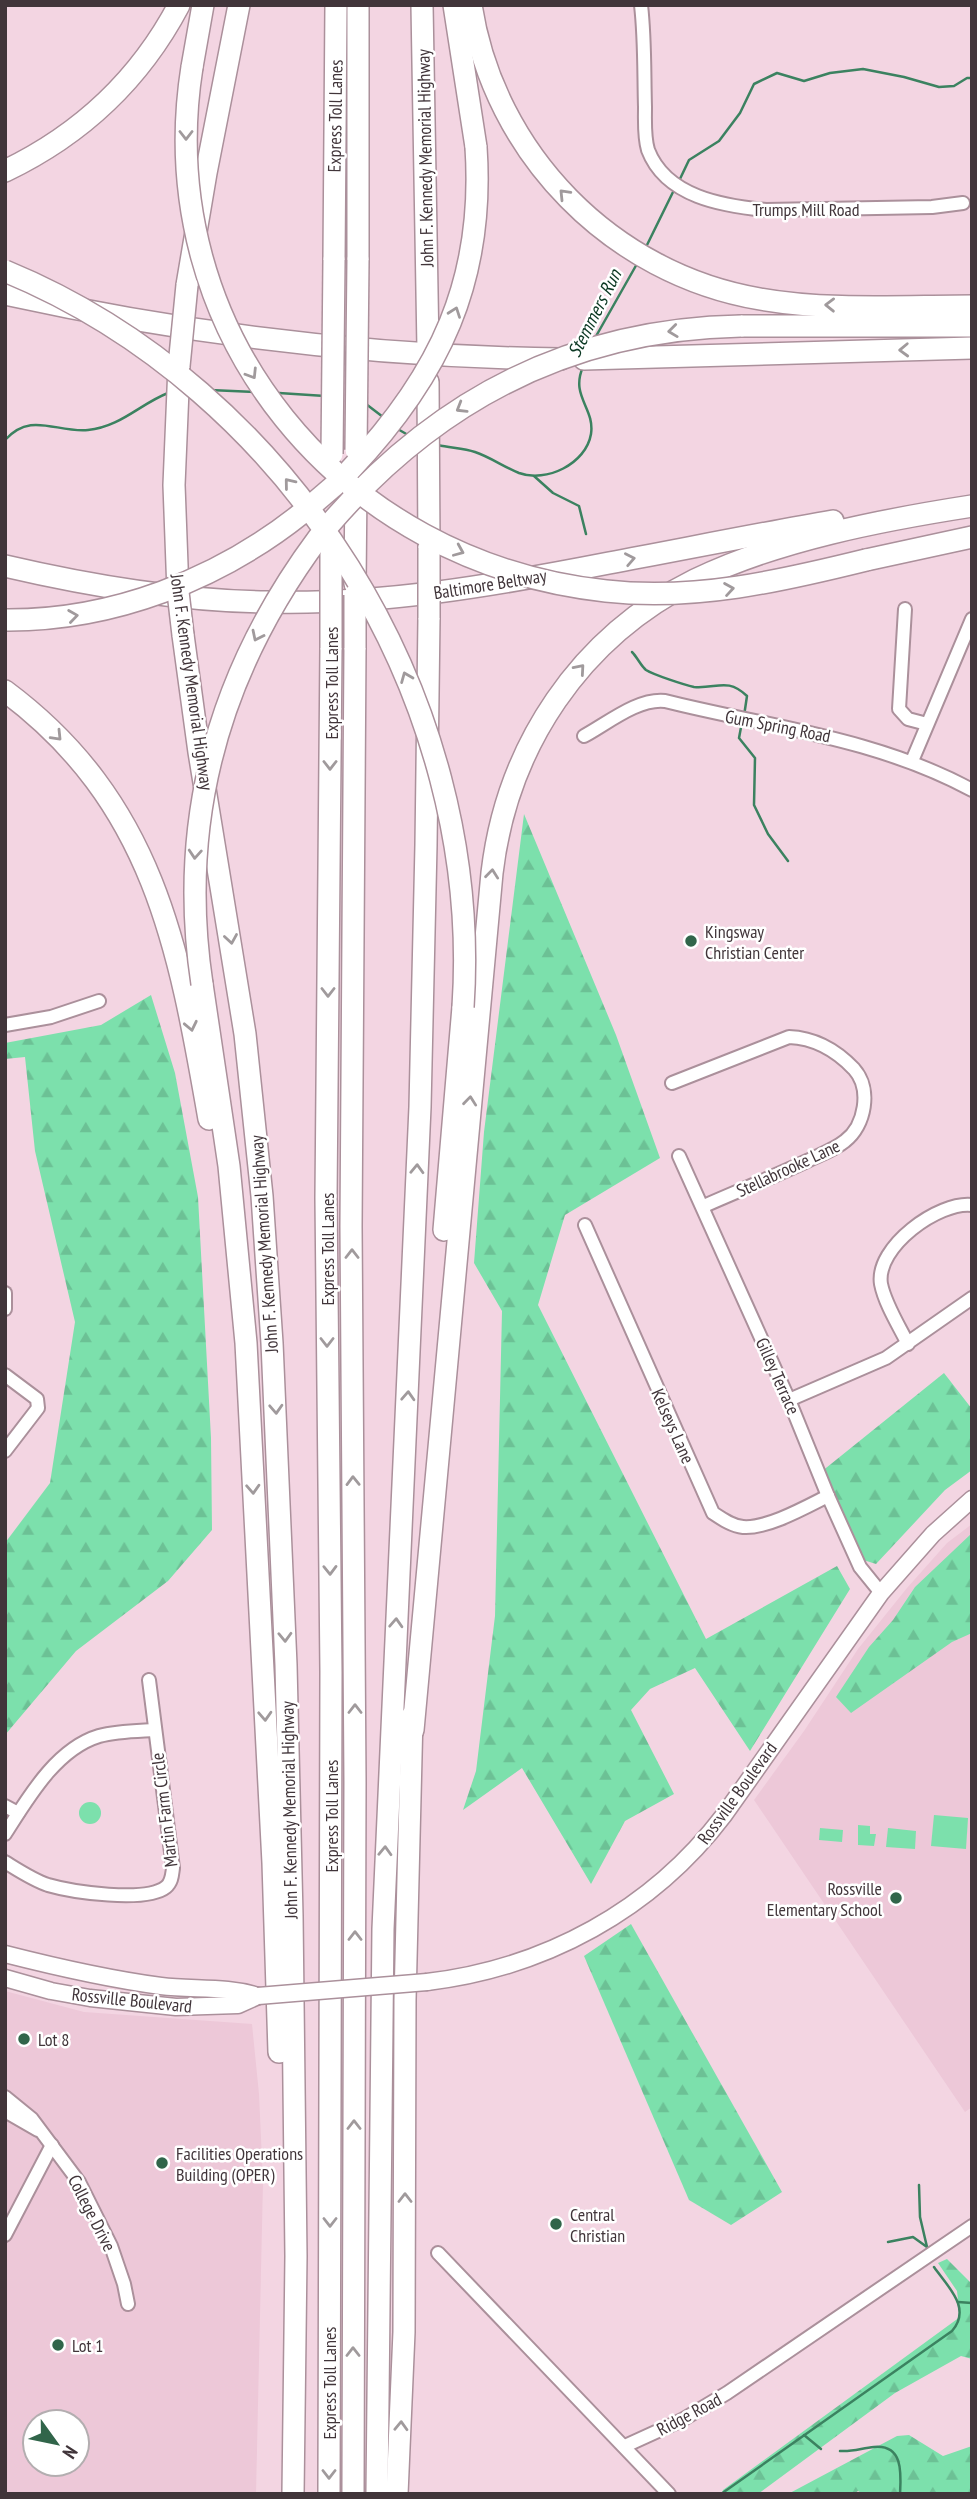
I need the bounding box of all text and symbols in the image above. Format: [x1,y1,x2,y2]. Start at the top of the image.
street label: John F. Kennedy Memorial Highway [412,49,438,268]
street label: Express Toll Lanes [323,59,347,173]
one-way arrow [178,130,194,141]
one-way arrow [559,189,572,202]
street label: Trumps Mill Road [753,198,860,221]
water label: Stemmers Run [562,264,627,361]
one-way arrow [824,297,835,313]
one-way arrow [447,307,461,319]
one-way arrow [667,323,679,338]
one-way arrow [898,343,909,358]
one-way arrow [244,367,257,380]
one-way arrow [455,400,468,413]
one-way arrow [285,478,298,490]
one-way arrow [452,543,464,557]
one-way arrow [624,552,636,567]
street label: Baltimore Beltway [432,564,548,604]
street label: John F. Kennedy Memorial Highway [165,571,219,792]
one-way arrow [723,582,735,597]
one-way arrow [67,609,79,624]
street label: Express Toll Lanes [320,627,343,739]
one-way arrow [251,629,265,641]
one-way arrow [572,664,584,677]
one-way arrow [400,672,414,685]
street label: Gum Spring Road [723,705,833,747]
one-way arrow [48,728,61,741]
one-way arrow [322,760,338,771]
one-way arrow [188,848,203,859]
one-way arrow [484,868,499,880]
place label: Kingsway Christian Center [705,920,804,964]
one-way arrow [223,933,238,945]
marker: Kingsway Christian Center [683,933,699,949]
one-way arrow [321,987,336,998]
one-way arrow [183,1020,198,1032]
one-way arrow [463,1095,478,1106]
street label: John F. Kennedy Memorial Highway [245,1134,283,1355]
street label: Stellabrooke Lane [733,1134,843,1202]
one-way arrow [410,1163,425,1174]
street label: Express Toll Lanes [316,1193,339,1305]
one-way arrow [344,1248,360,1259]
street label: Gilley Terrace [751,1334,805,1418]
one-way arrow [319,1338,335,1348]
street label: Kelseys Lane [646,1385,700,1467]
one-way arrow [400,1390,415,1401]
one-way arrow [268,1404,283,1415]
one-way arrow [346,1476,361,1487]
one-way arrow [245,1483,260,1494]
one-way arrow [322,1565,338,1576]
one-way arrow [388,1618,403,1629]
one-way arrow [277,1631,292,1642]
street label: John F. Kennedy Memorial Highway [276,1701,302,1920]
one-way arrow [347,1703,363,1714]
one-way arrow [257,1711,272,1722]
street label: Rossville Boulevard [692,1737,782,1849]
street label: Martin Farm Circle [146,1752,182,1868]
street label: Express Toll Lanes [320,1760,343,1872]
one-way arrow [378,1845,393,1856]
place label: Rossville Elementary School [767,1877,883,1921]
marker: Rossville Elementary School [888,1890,904,1906]
one-way arrow [347,1931,363,1941]
street label: Rossville Boulevard [71,1982,193,2018]
place label: Lot 8 [38,2028,69,2051]
marker: Lot 8 [16,2031,32,2047]
one-way arrow [346,2119,362,2129]
place label: Facilities Operations Building (OPER) [176,2142,303,2186]
marker: Facilities Operations Building (OPER) [154,2155,170,2171]
street label: College Drive [63,2171,121,2255]
one-way arrow [397,2192,413,2203]
place label: Central Christian [570,2203,625,2247]
marker: Central Christian [548,2216,564,2232]
one-way arrow [322,2218,338,2228]
street label: Express Toll Lanes [318,2327,341,2439]
place label: Lot 1 [72,2334,103,2357]
marker: Lot 1 [50,2337,66,2353]
one-way arrow [345,2346,361,2357]
street label: Ridge Road [653,2387,725,2441]
north arrow [21,2408,91,2478]
one-way arrow [393,2420,408,2431]
text: N [57,2441,83,2463]
one-way arrow [321,2470,337,2480]

